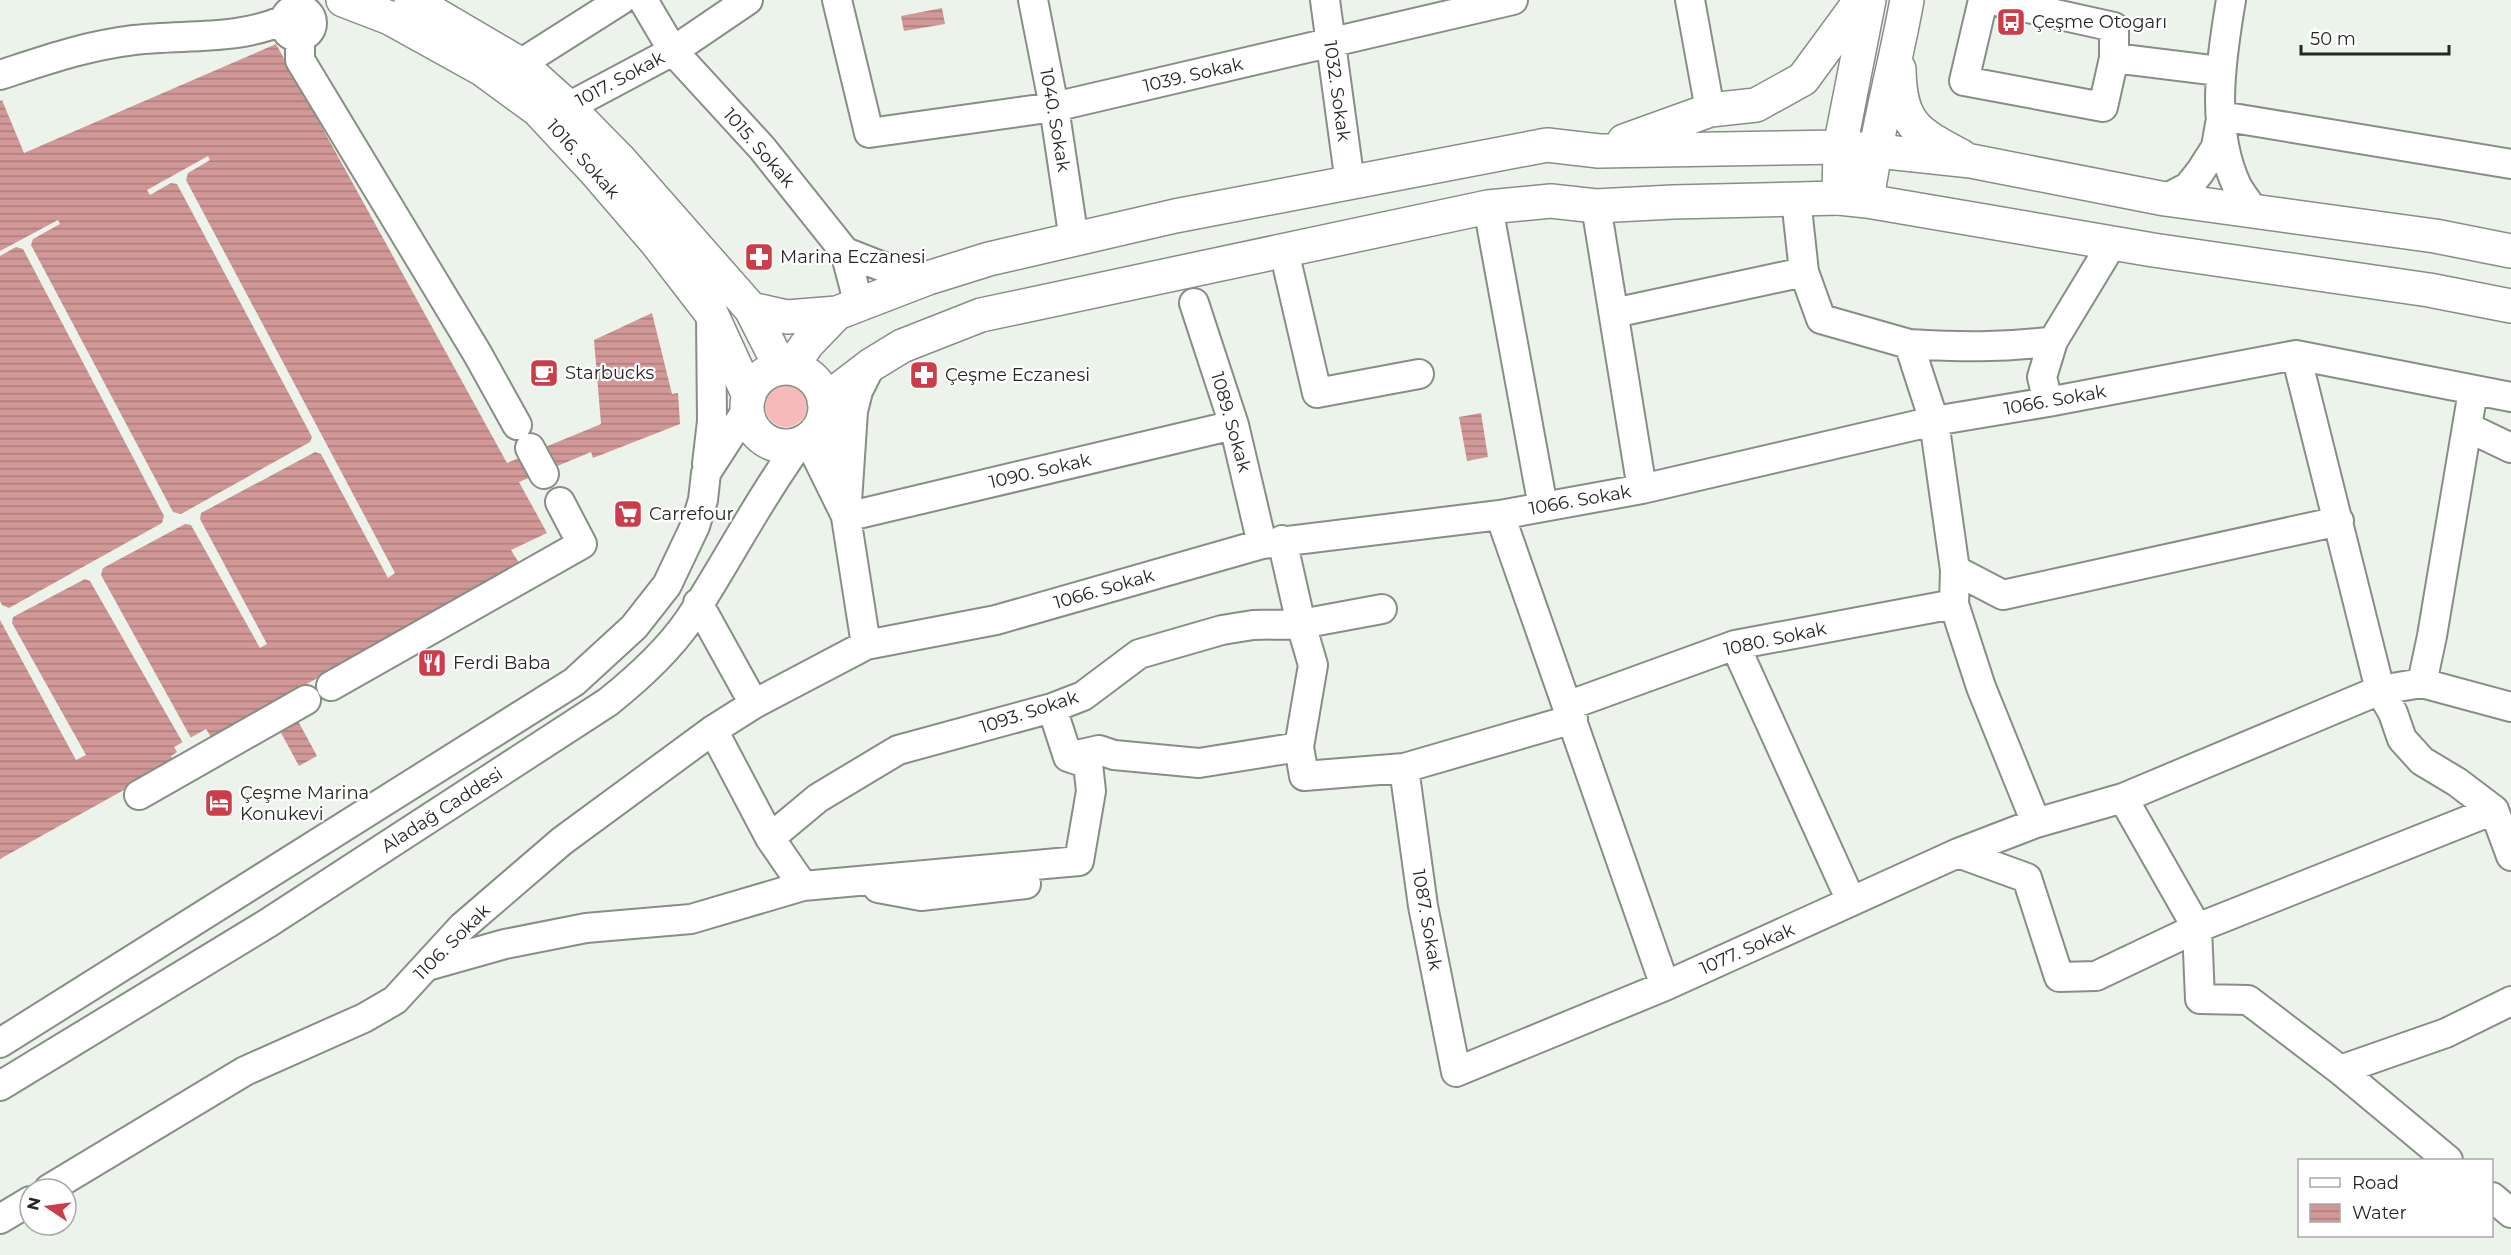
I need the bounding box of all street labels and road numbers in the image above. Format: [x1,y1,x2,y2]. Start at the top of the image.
street label: 1032. Sokak [1319,39,1355,143]
street label: 1017. Sokak [572,46,668,112]
street label: 1039. Sokak [1141,53,1245,97]
street label: 1040. Sokak [1035,66,1075,174]
street label: 1015. Sokak [719,104,800,192]
street label: 1016. Sokak [542,115,624,203]
street label: 1089. Sokak [1206,369,1256,475]
street label: 1066. Sokak [2002,380,2108,420]
street label: 1090. Sokak [987,449,1093,493]
street label: 1066. Sokak [1527,480,1633,520]
street label: 1066. Sokak [1051,564,1157,614]
street label: 1080. Sokak [1722,617,1829,661]
street label: 1093. Sokak [977,686,1081,738]
street label: Aladağ Caddesi [377,763,507,857]
street label: 1087. Sokak [1407,868,1447,973]
street label: 1106. Sokak [409,899,495,985]
street label: 1077. Sokak [1696,918,1798,980]

